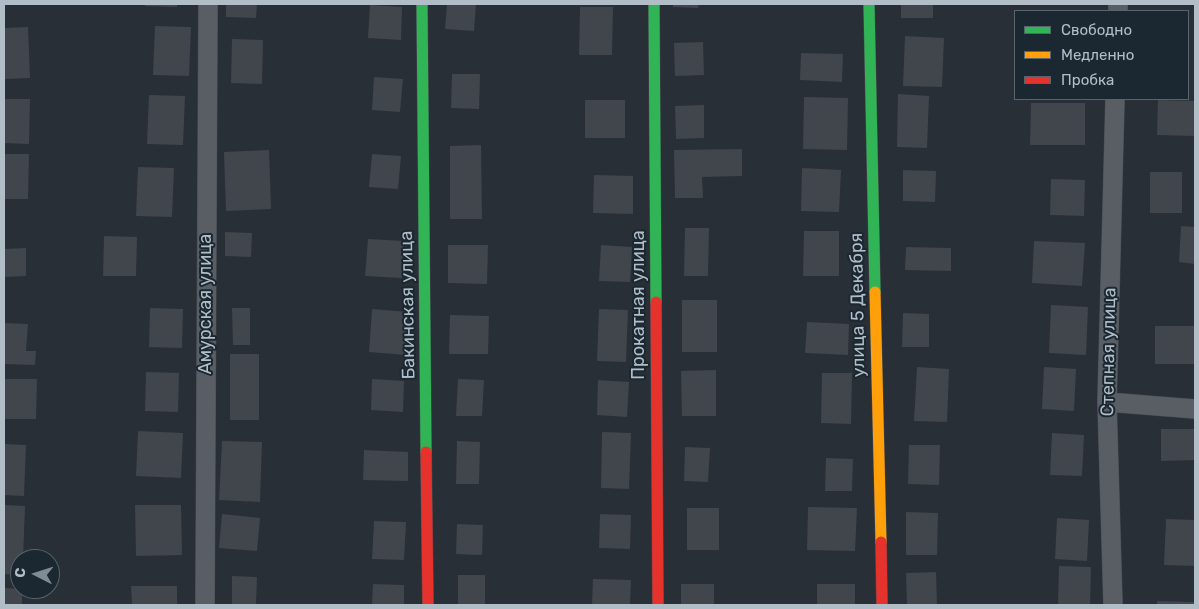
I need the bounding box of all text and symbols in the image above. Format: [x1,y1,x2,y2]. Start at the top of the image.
legend [1014,10,1189,100]
text: Свободно [1061,21,1132,39]
text: Медленно [1061,46,1134,64]
text: Пробка [1061,71,1114,89]
street label: Прокатная улица [628,230,650,380]
street label: Бакинская улица [396,231,420,379]
street label: улица 5 Декабря [846,232,870,378]
street label: Амурская улица [195,234,217,374]
street label: Степная улица [1097,287,1121,417]
north arrow [10,549,60,599]
text: С [12,567,29,578]

